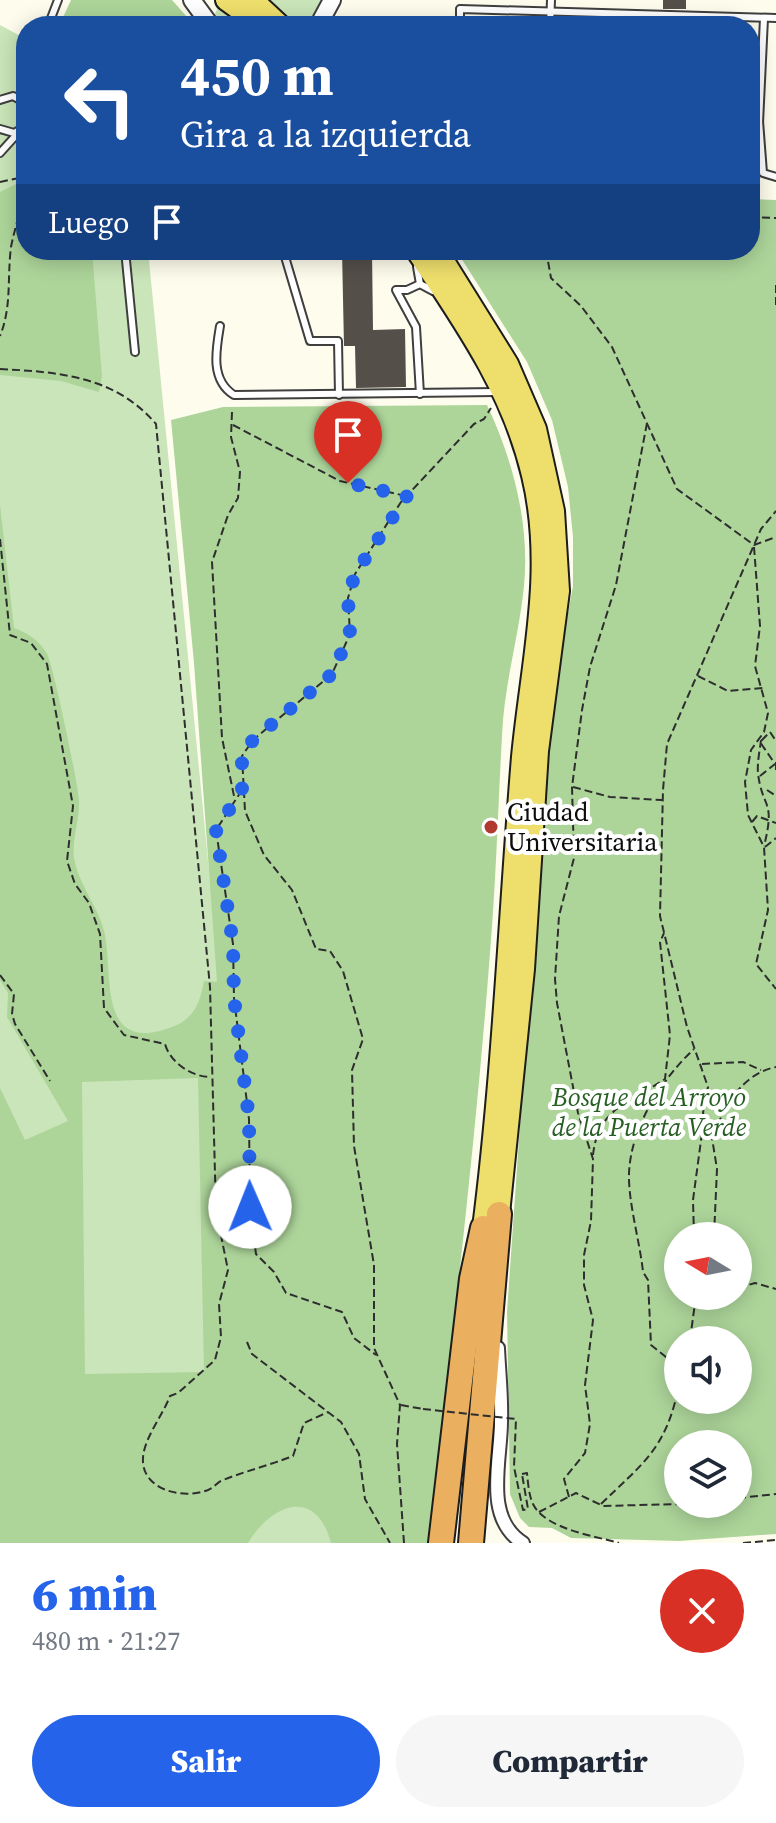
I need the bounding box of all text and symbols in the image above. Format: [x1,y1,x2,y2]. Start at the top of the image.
text: 450 m [180,37,334,114]
icon: left [48,48,152,152]
text: Gira a la izquierda [180,110,471,159]
icon: arrive [145,200,189,244]
text: Luego [48,202,129,243]
pin [314,401,382,483]
icon: arrive [326,413,370,457]
place label: Ciudad Universitaria [507,794,658,860]
marker: Ciudad Universitaria [482,818,500,836]
park label: Bosque del Arroyo de la Puerta Verde [551,1079,747,1145]
position arrow [208,1165,292,1249]
north arrow [664,1222,752,1310]
map controls [664,1222,752,1518]
button: sound [664,1326,752,1414]
button: layers [664,1430,752,1518]
text: 6 min [32,1560,157,1626]
button: close [660,1569,744,1653]
text: 480 m · 21:27 [32,1623,180,1659]
button: Salir [32,1715,380,1807]
button: Compartir [396,1715,744,1807]

